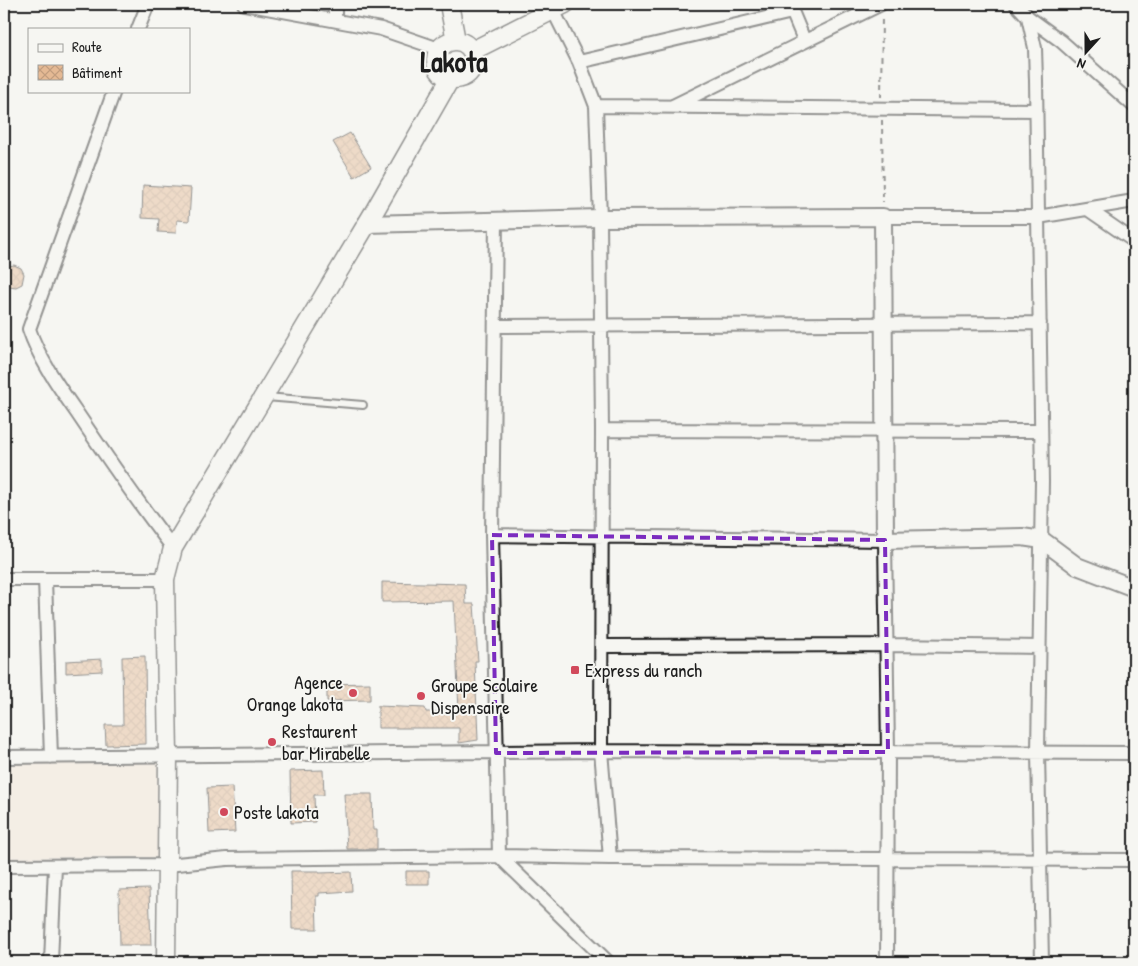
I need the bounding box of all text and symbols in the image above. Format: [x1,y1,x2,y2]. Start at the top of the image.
legend [28,28,190,92]
north arrow [1060,28,1110,78]
text: Route [72,36,102,57]
district label: Lakota [420,42,488,81]
text: N [1074,54,1088,75]
text: Bâtiment [72,62,123,83]
place label: Express du ranch [585,657,702,683]
marker: Express du ranch [569,664,581,676]
place label: Agence Orange lakota [247,669,344,717]
place label: Groupe Scolaire Dispensaire [431,672,539,720]
marker: Agence Orange lakota [347,687,359,699]
marker: Groupe Scolaire Dispensaire [415,690,427,702]
place label: Restaurent bar Mirabelle [282,718,371,766]
marker: Restaurent bar Mirabelle [266,736,278,748]
place label: Poste lakota [234,799,319,825]
marker: Poste lakota [218,806,230,818]

